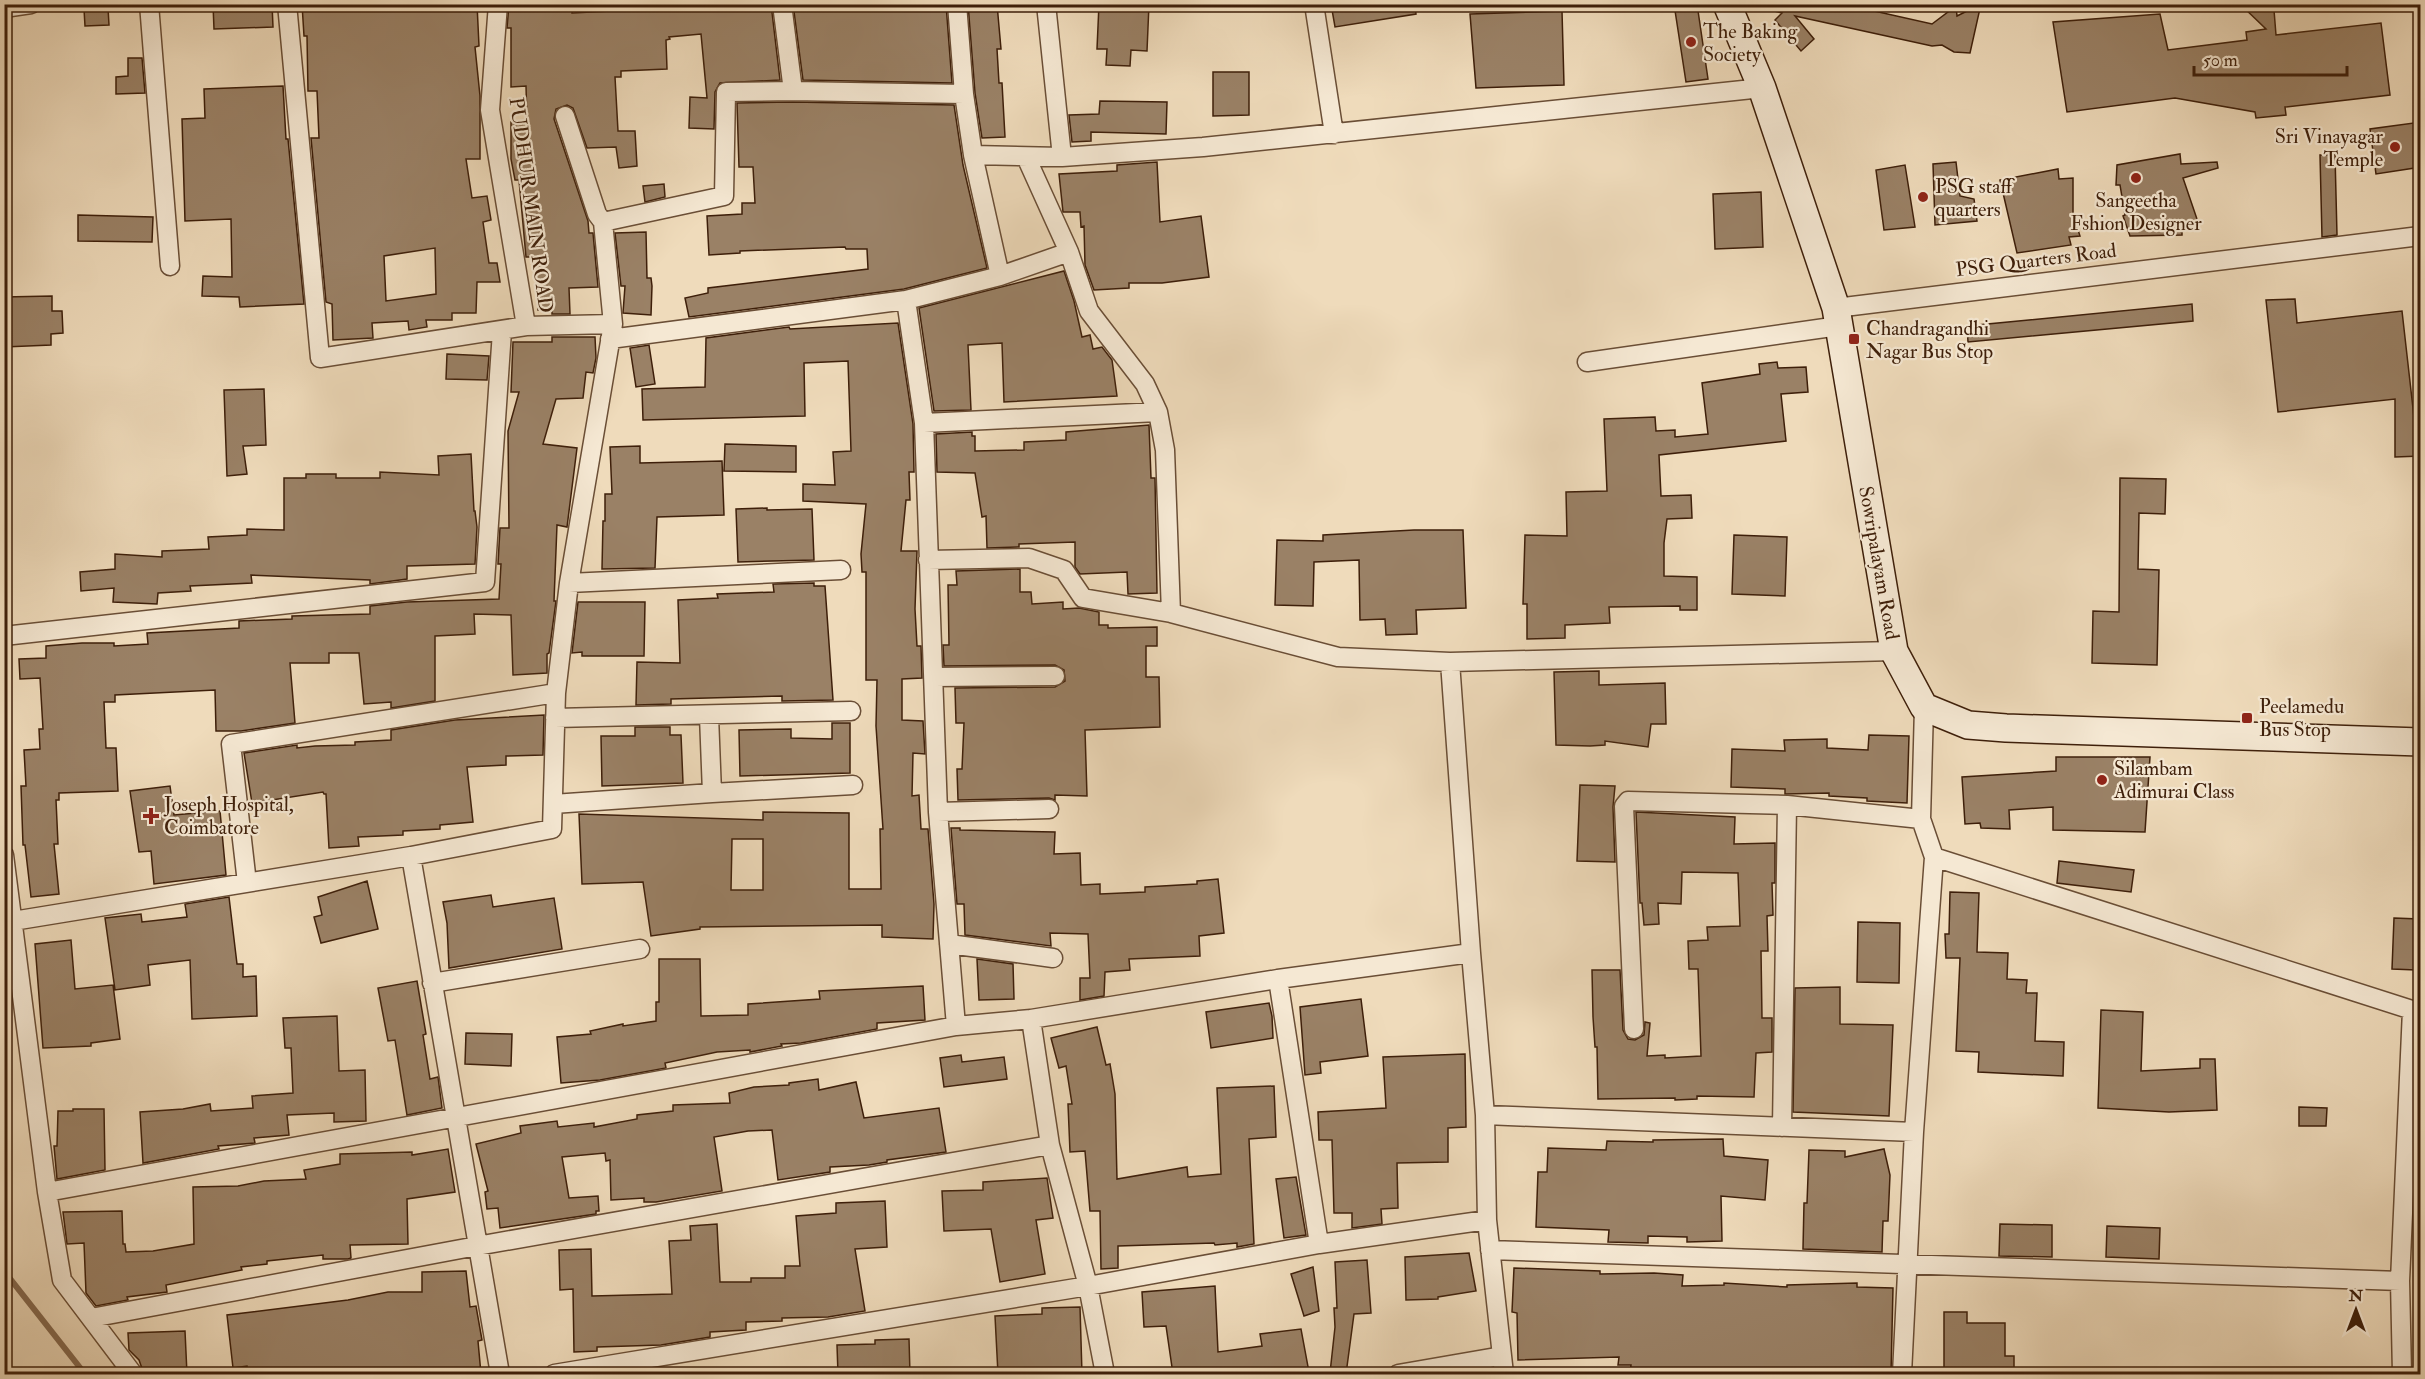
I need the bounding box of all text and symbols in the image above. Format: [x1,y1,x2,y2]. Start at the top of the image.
place label: The Baking Society [1703,19,1798,67]
marker: The Baking Society [1684,35,1698,49]
scale bar [2194,39,2347,77]
text: 50 m [2203,49,2238,72]
street label: PUDHUR MAIN ROAD [503,96,559,314]
place label: Sri Vinayagar Temple [2275,124,2384,173]
marker: Sri Vinayagar Temple [2388,140,2402,154]
marker: Sangeetha Fshion Designer [2129,171,2143,185]
place label: PSG staff quarters [1935,174,2015,222]
place label: Sangeetha Fshion Designer [2070,188,2202,236]
marker: PSG staff quarters [1916,190,1930,204]
street label: PSG Quarters Road [1954,238,2118,282]
place label: Chandragandhi Nagar Bus Stop [1866,316,1993,365]
marker: Chandragandhi Nagar Bus Stop [1847,332,1861,346]
street label: Sowripalayam Road [1852,484,1905,642]
place label: Peelamedu Bus Stop [2259,694,2344,743]
marker: Peelamedu Bus Stop [2240,711,2254,725]
place label: Silambam Adimurai Class [2113,756,2235,804]
marker: Silambam Adimurai Class [2095,773,2109,787]
place label: Joseph Hospital, Coimbatore [163,792,294,840]
marker: Joseph Hospital, Coimbatore [142,807,160,825]
north arrow [2326,1280,2386,1340]
text: N [2348,1286,2364,1306]

